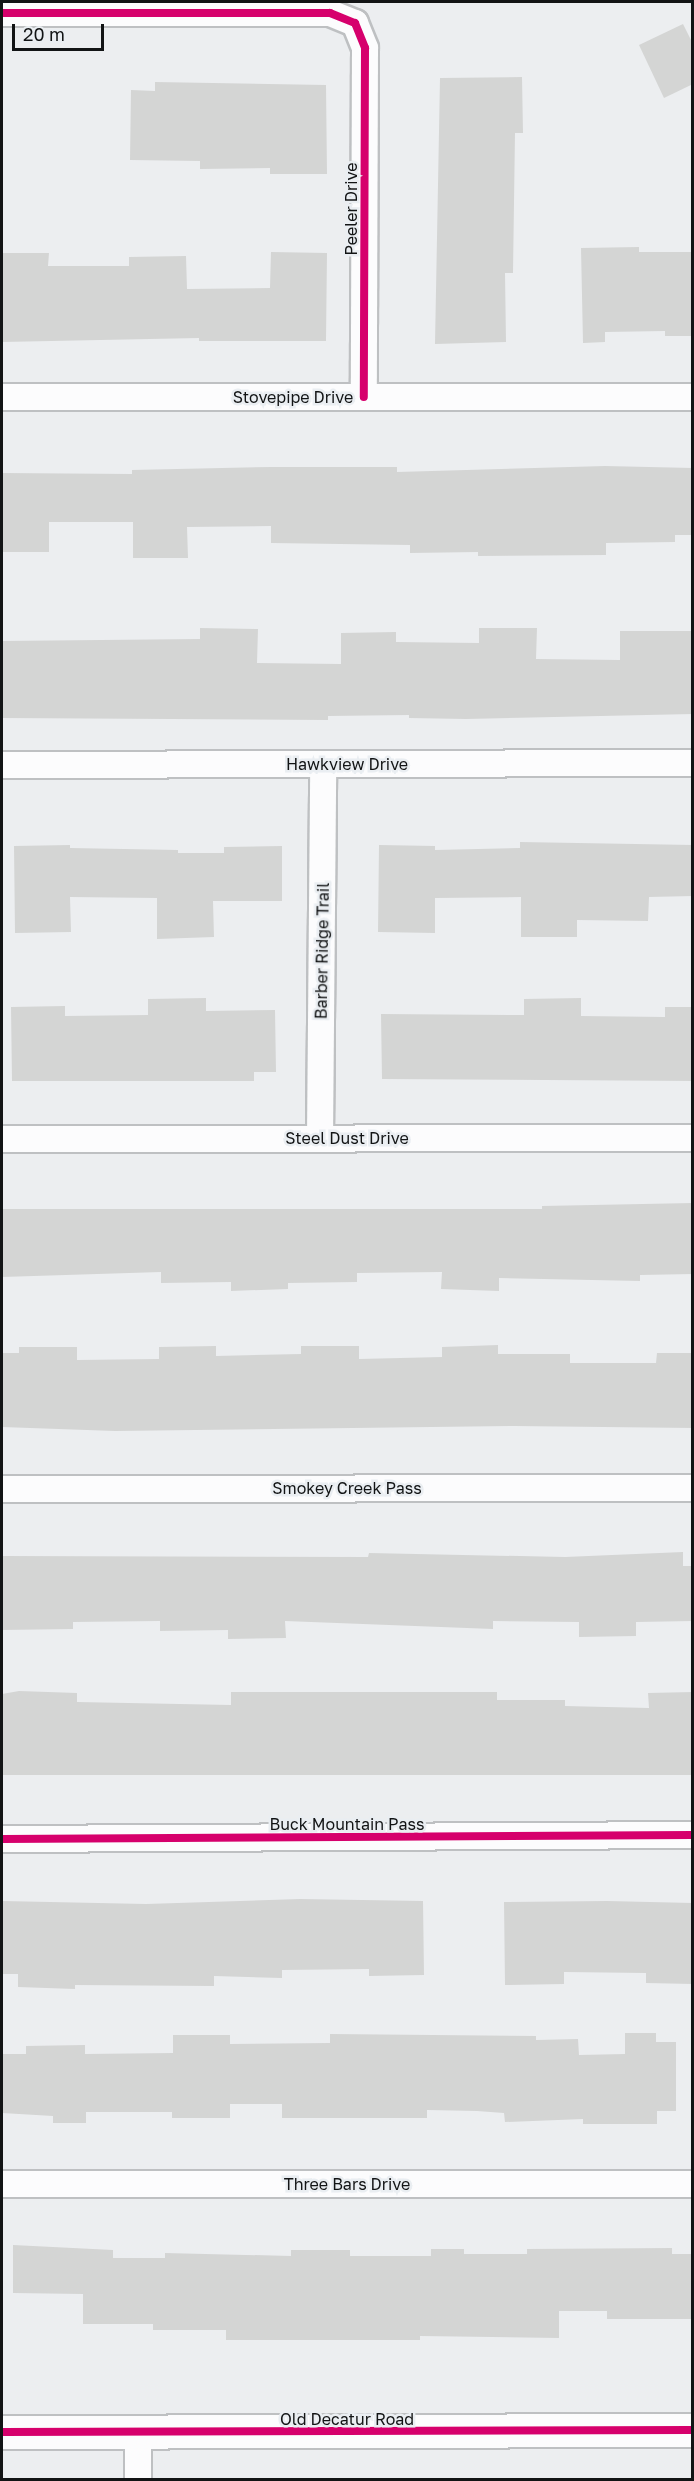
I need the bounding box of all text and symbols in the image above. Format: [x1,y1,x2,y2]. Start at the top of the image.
scale bar [15,12,106,50]
text: 20 m [23,23,65,45]
street label: Peeler Drive [341,162,361,256]
street label: Stovepipe Drive [233,387,353,407]
street label: Hawkview Drive [286,754,408,774]
street label: Barber Ridge Trail [311,883,333,1019]
street label: Steel Dust Drive [285,1128,409,1148]
street label: Smokey Creek Pass [272,1478,422,1498]
street label: Buck Mountain Pass [270,1814,424,1834]
street label: Three Bars Drive [284,2174,410,2194]
street label: Old Decatur Road [280,2409,414,2429]

